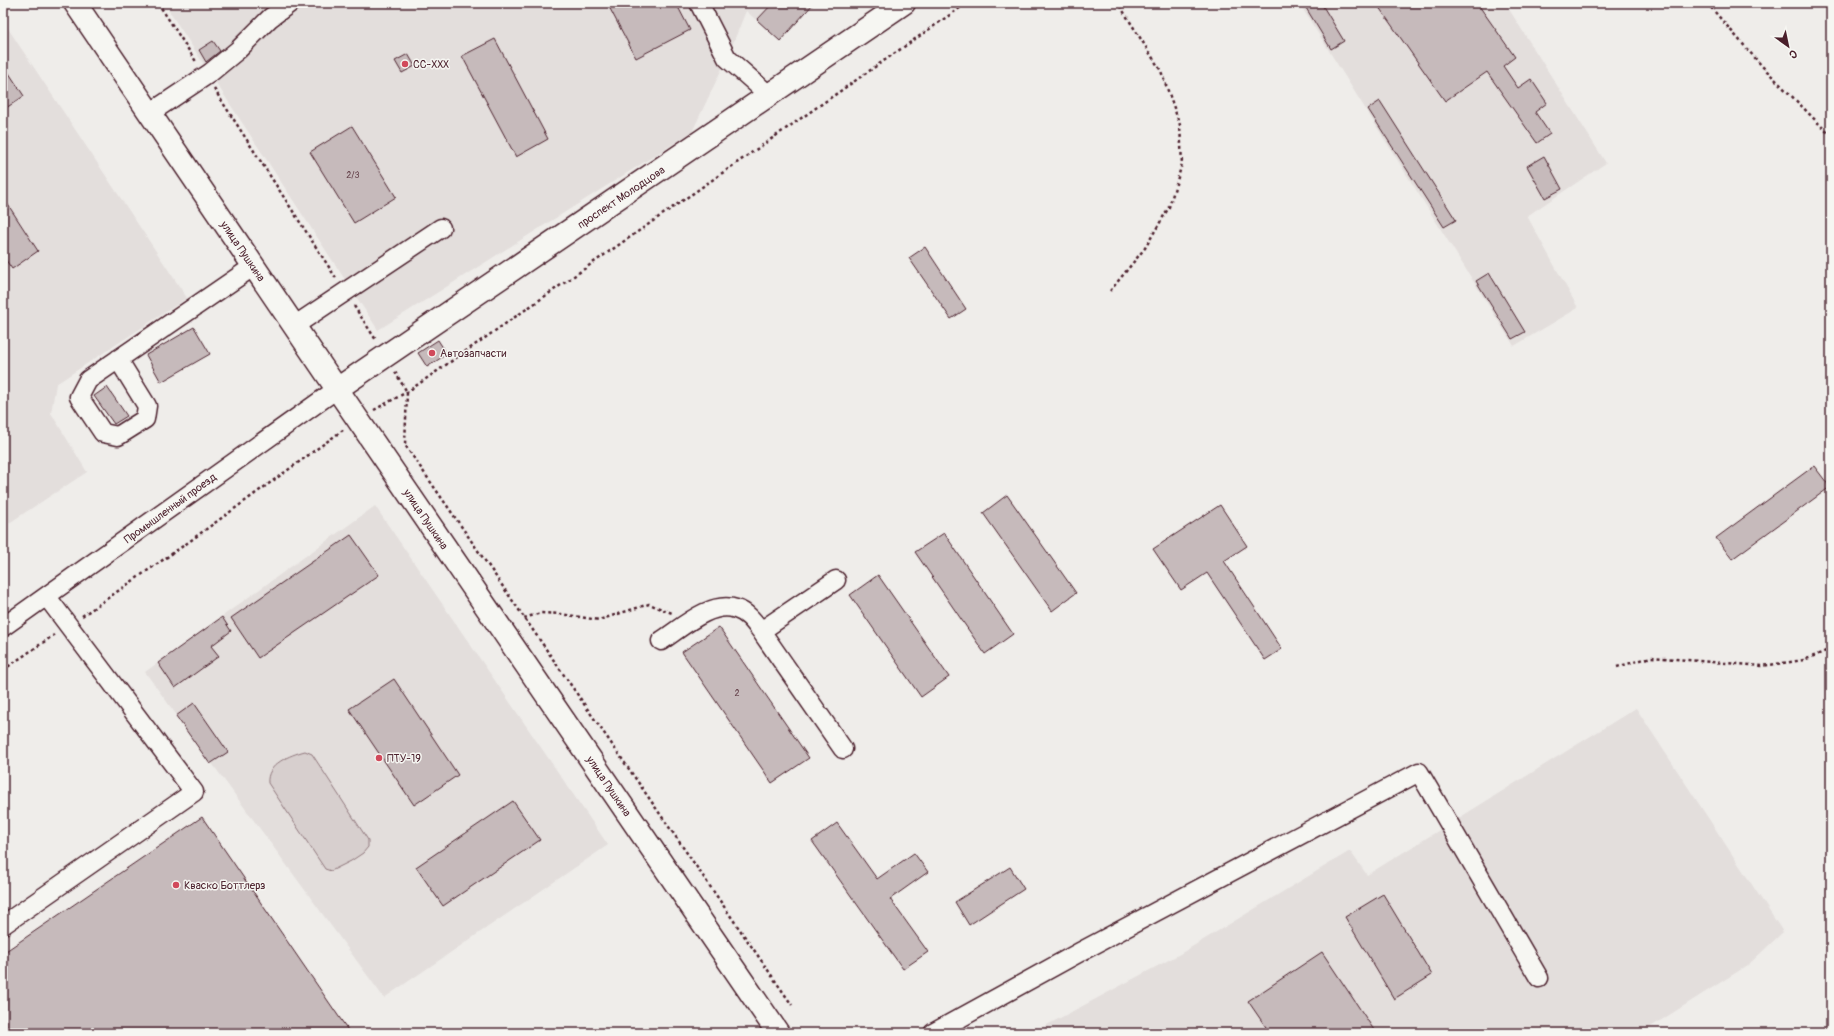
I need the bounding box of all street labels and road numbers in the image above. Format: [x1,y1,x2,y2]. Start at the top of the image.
street label: проспект Молодцова [575,163,667,231]
street label: улица Пушкина [217,218,268,284]
street label: Промышленный проезд [122,470,219,546]
street label: улица Пушкина [400,486,451,552]
street label: улица Пушкина [583,753,634,819]

